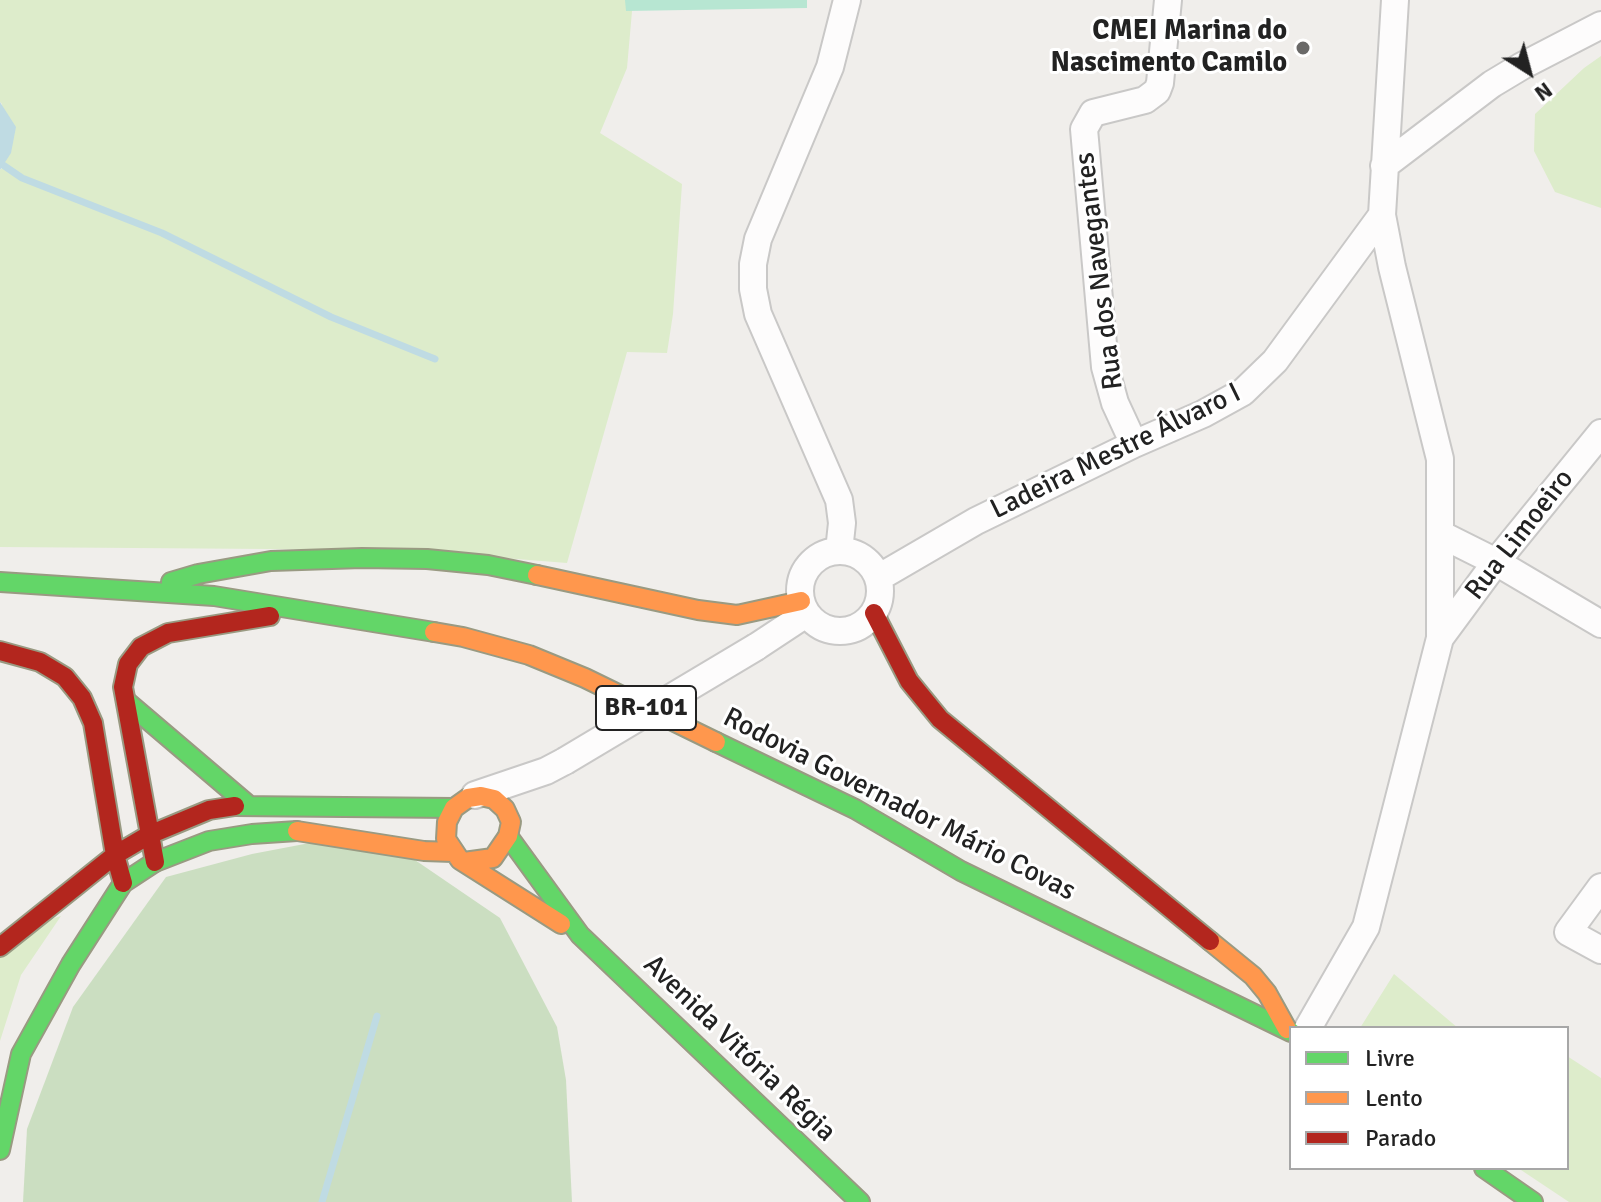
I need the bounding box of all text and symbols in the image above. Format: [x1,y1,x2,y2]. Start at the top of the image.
place label: CMEI Marina do Nascimento Camilo [1050,15,1287,81]
north arrow [1489,32,1569,112]
marker: CMEI Marina do Nascimento Camilo [1294,39,1312,57]
text: N [1529,76,1558,107]
street label: Rua dos Navegantes [1069,150,1131,392]
street label: Ladeira Mestre Álvaro I [985,377,1247,527]
street label: Rua Limoeiro [1459,463,1581,607]
road number: BR-101 [596,686,696,730]
street label: Rodovia Governador Mário Covas [717,701,1081,909]
street label: Avenida Vitória Régia [636,949,842,1149]
legend [1289,1026,1569,1170]
text: Livre [1365,1043,1415,1073]
text: Lento [1365,1083,1423,1113]
text: Parado [1365,1123,1436,1153]

